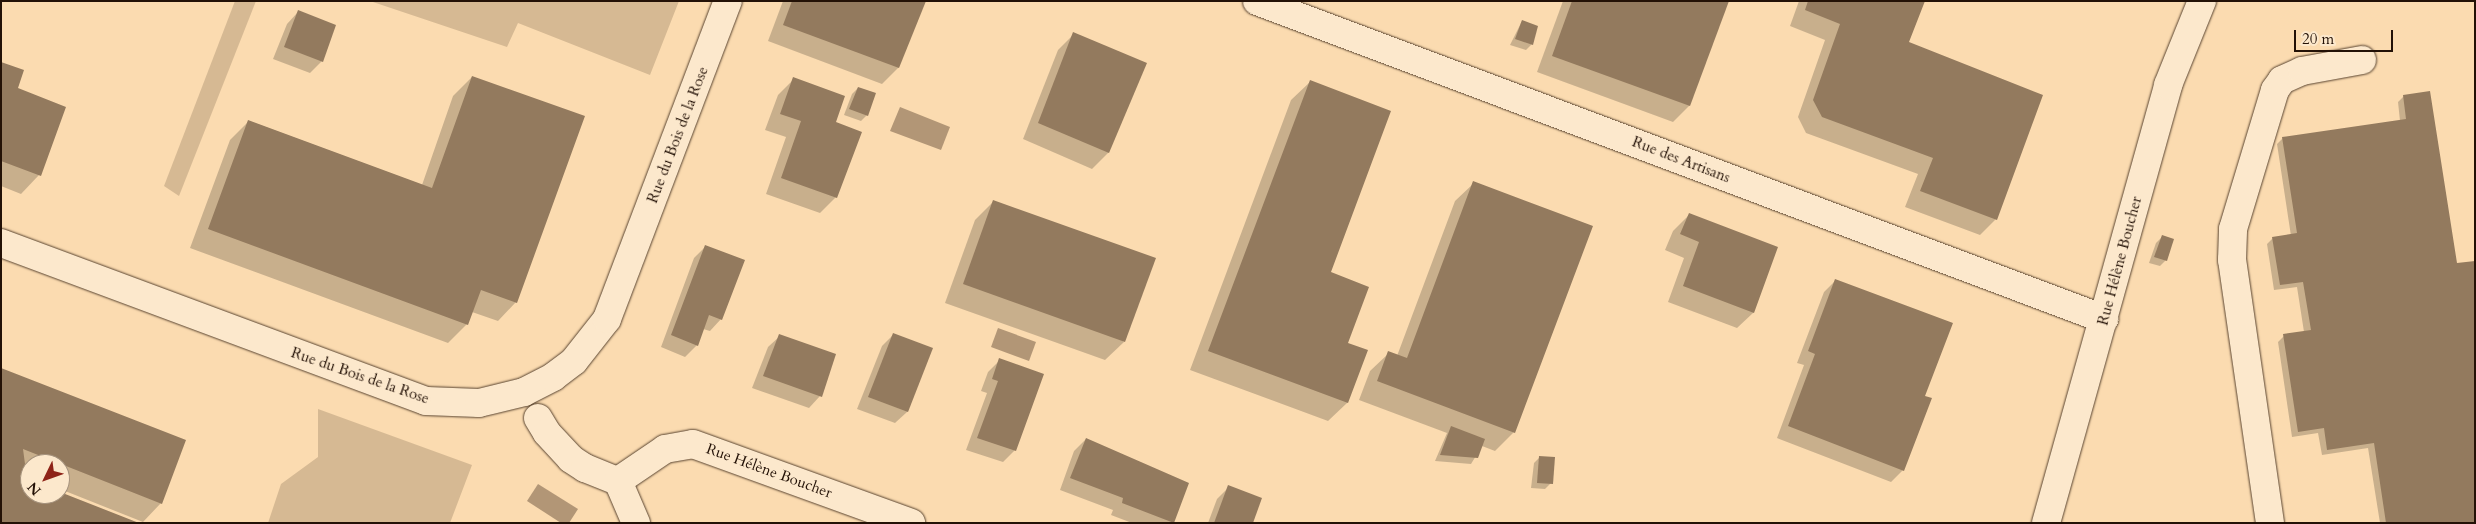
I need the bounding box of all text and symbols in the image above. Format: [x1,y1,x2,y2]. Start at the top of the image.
scale bar [2296,20,2395,52]
text: 20 m [2302,29,2334,49]
street label: Rue du Bois de la Rose [644,64,712,206]
street label: Rue des Artisans [1629,133,1733,187]
street label: Rue Hélène Boucher [2094,195,2146,327]
street label: Rue du Bois de la Rose [289,344,431,408]
street label: Rue Hélène Boucher [704,440,834,502]
north arrow [20,454,70,504]
text: N [23,478,45,500]

